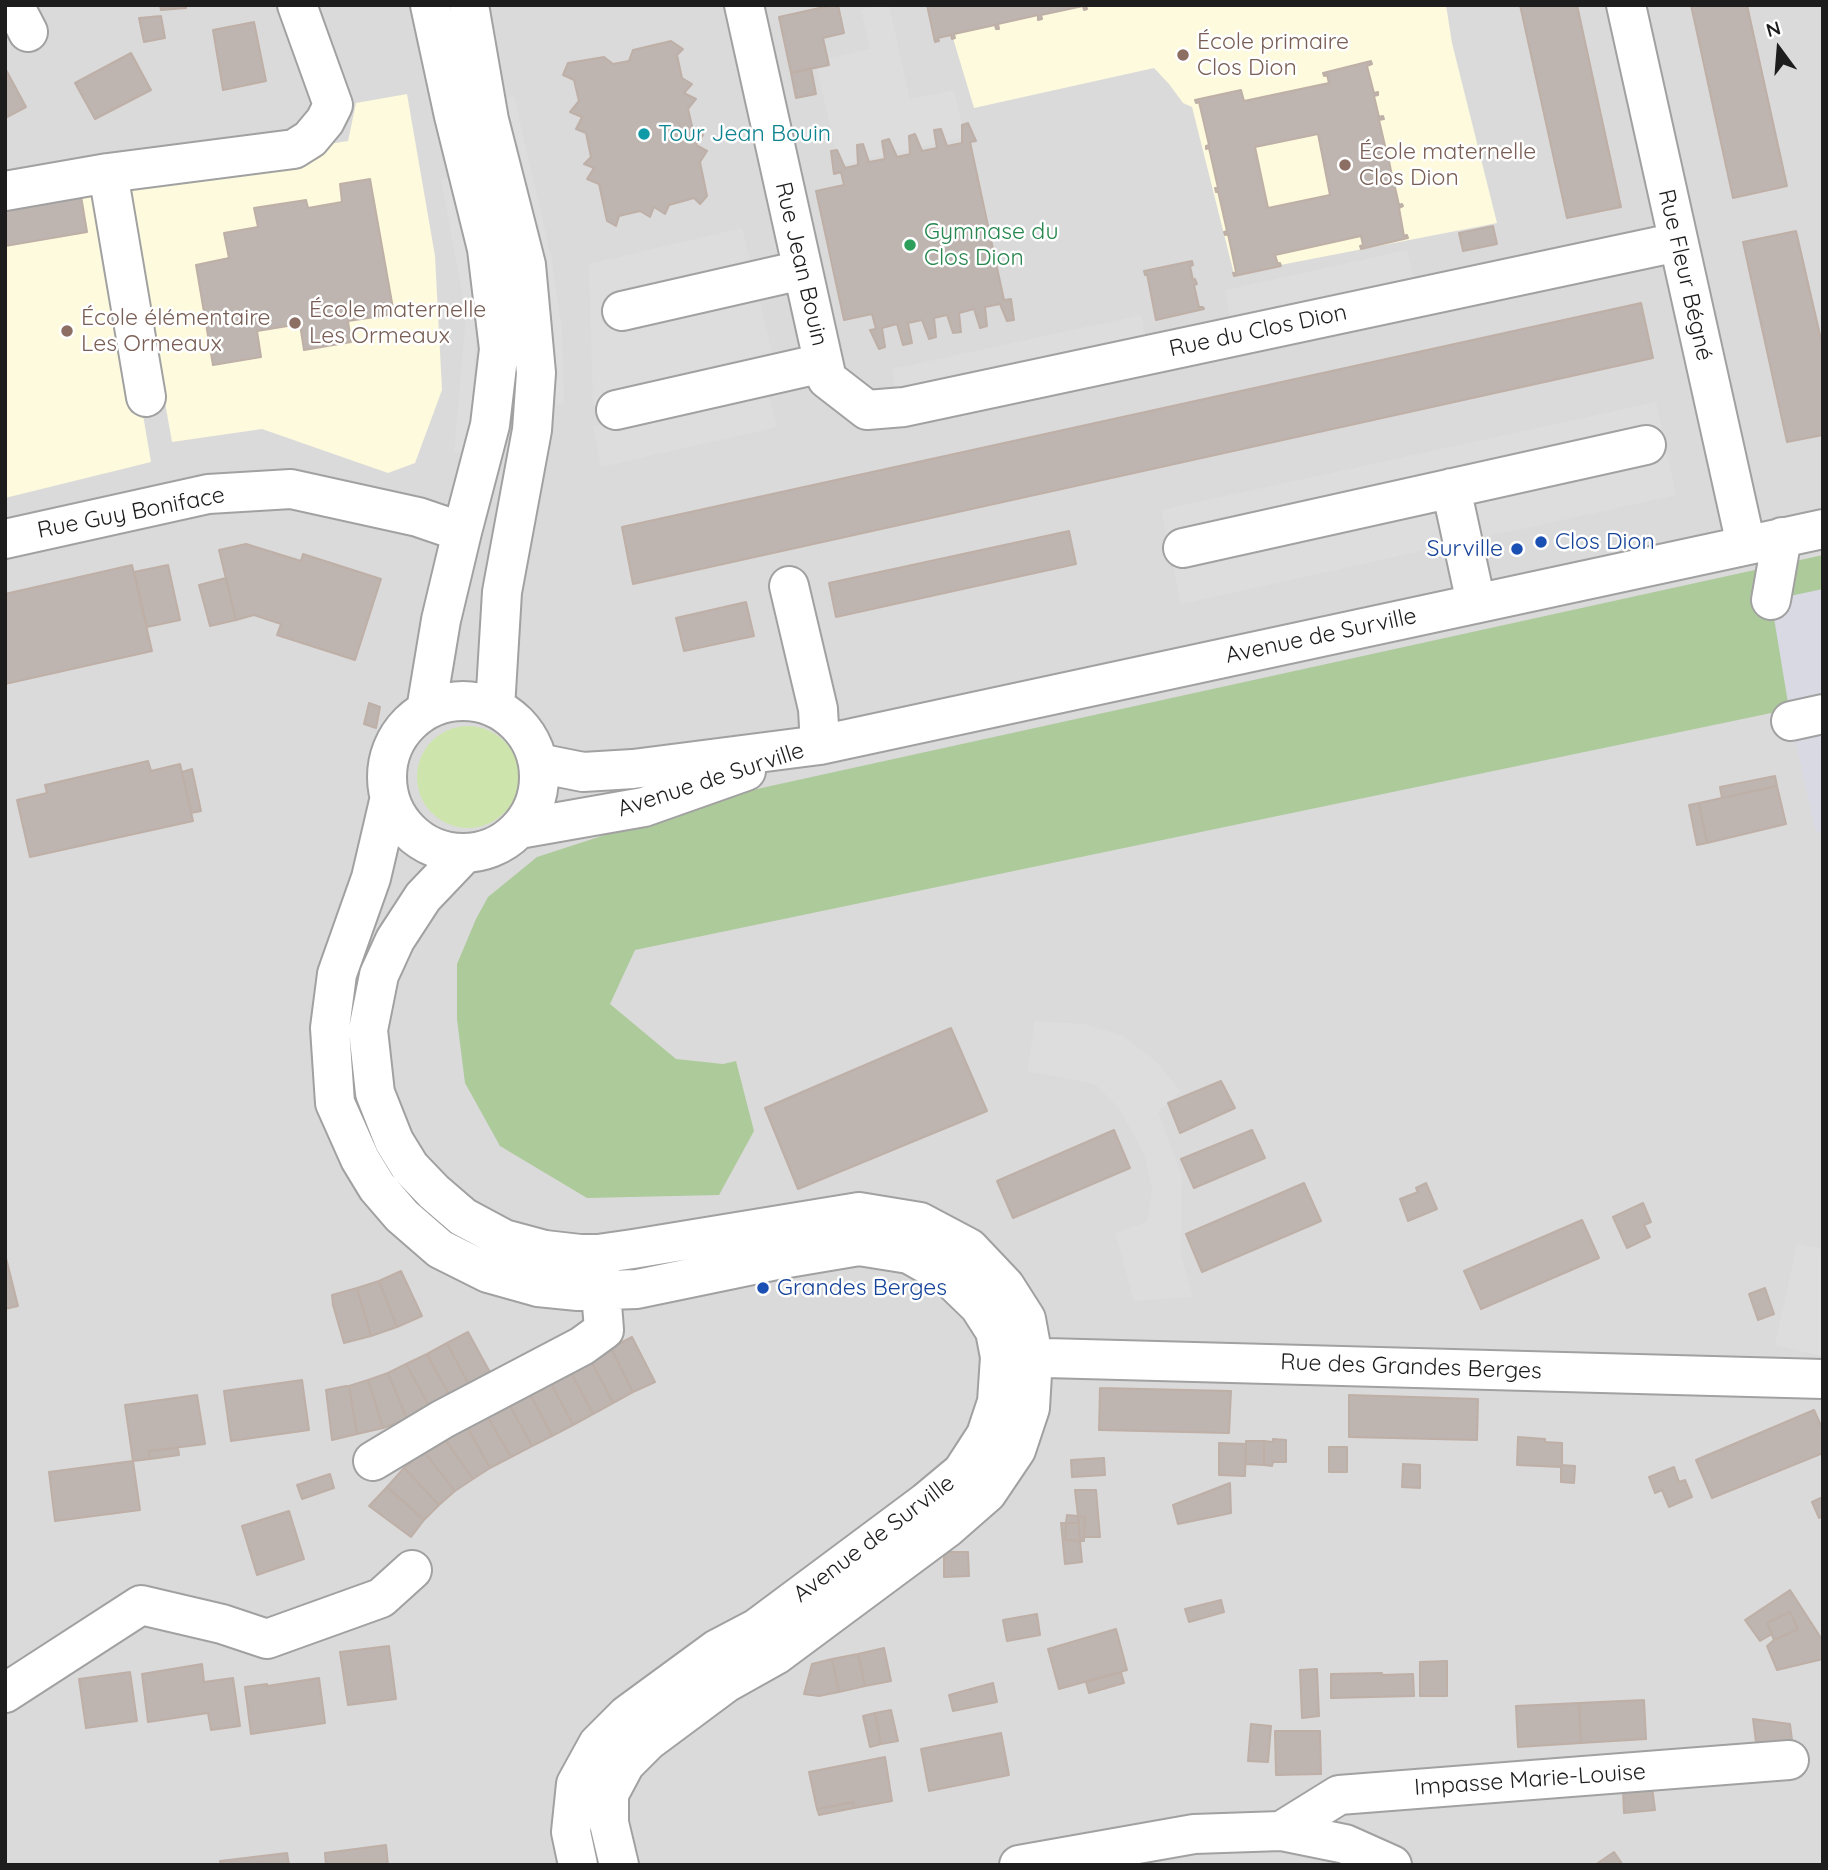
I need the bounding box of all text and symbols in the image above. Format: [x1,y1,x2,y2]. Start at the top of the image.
north arrow [1744,14,1814,84]
text: N [1763,15,1783,42]
place label: École primaire Clos Dion [1197,28,1349,82]
marker: École primaire Clos Dion [1175,47,1191,63]
place label: Tour Jean Bouin [658,120,831,148]
marker: Tour Jean Bouin [636,126,652,142]
place label: École maternelle Clos Dion [1359,138,1536,192]
marker: École maternelle Clos Dion [1337,157,1353,173]
street label: Rue Jean Bouin [769,179,833,349]
street label: Rue Fleur Bégné [1652,186,1718,364]
place label: Gymnase du Clos Dion [924,218,1059,272]
marker: Gymnase du Clos Dion [902,237,918,253]
place label: École maternelle Les Ormeaux [309,296,486,350]
street label: Rue du Clos Dion [1167,299,1349,363]
place label: École élémentaire Les Ormeaux [81,304,271,358]
marker: École maternelle Les Ormeaux [287,315,303,331]
marker: École élémentaire Les Ormeaux [59,323,75,339]
street label: Rue Guy Boniface [35,481,227,545]
place label: Clos Dion [1555,528,1655,556]
marker: Clos Dion [1533,534,1549,550]
place label: Surville [1427,535,1503,563]
marker: Surville [1509,541,1525,557]
street label: Avenue de Surville [1223,602,1419,670]
street label: Avenue de Surville [614,737,808,823]
place label: Grandes Berges [777,1274,947,1302]
marker: Grandes Berges [755,1280,771,1296]
street label: Rue des Grandes Berges [1280,1349,1542,1385]
street label: Avenue de Surville [788,1469,960,1609]
street label: Impasse Marie-Louise [1413,1758,1647,1802]

